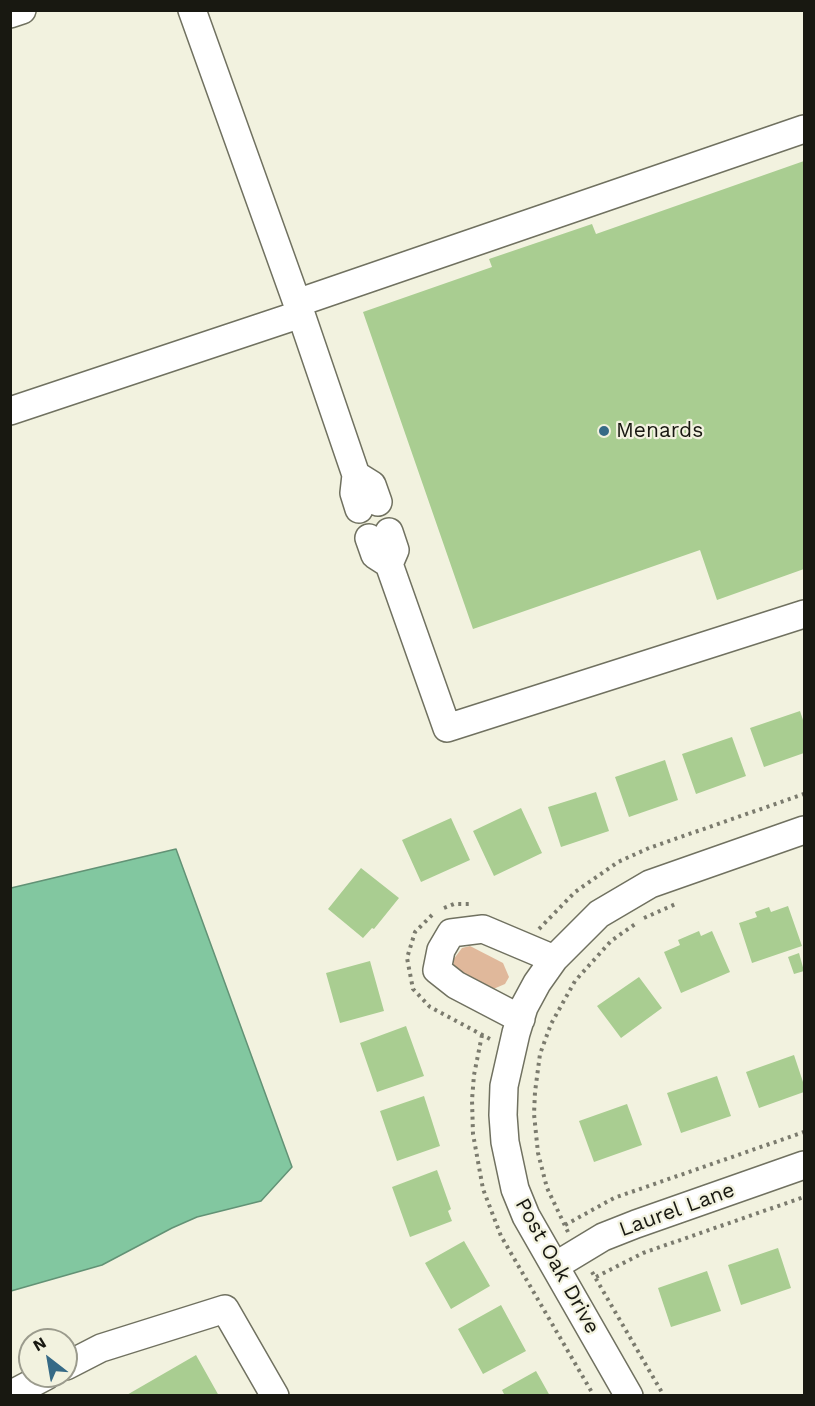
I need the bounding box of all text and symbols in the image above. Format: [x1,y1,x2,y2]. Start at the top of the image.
place label: Menards [616,418,703,444]
marker: Menards [597,424,611,438]
street label: Laurel Lane [616,1177,738,1243]
street label: Post Oak Drive [509,1194,605,1338]
north arrow [18,1328,78,1388]
text: N [30,1333,49,1355]

